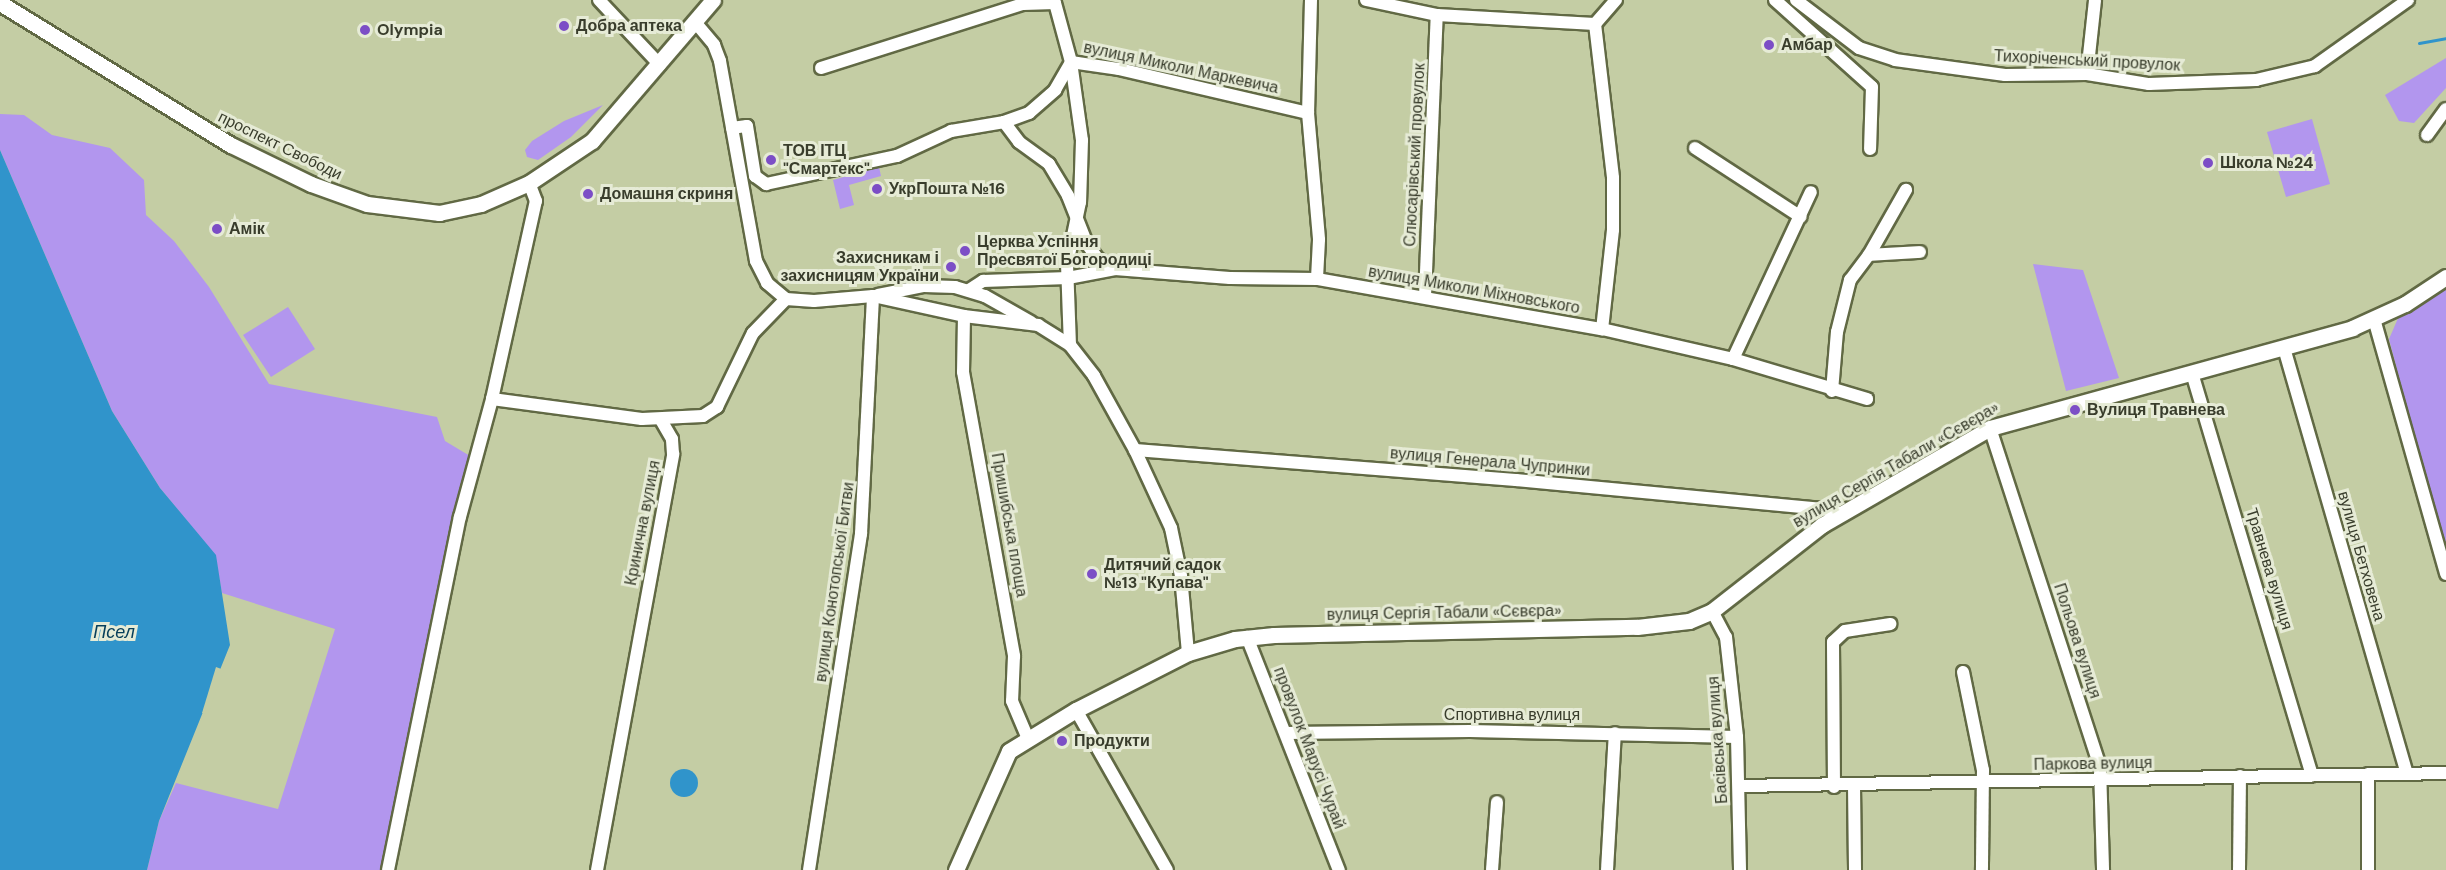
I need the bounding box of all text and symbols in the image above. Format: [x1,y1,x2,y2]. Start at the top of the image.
place label: Добра аптека [576,16,682,36]
marker: Добра аптека [557,19,571,33]
place label: Olympia [377,20,443,40]
marker: Olympia [358,23,372,37]
place label: Амбар [1781,35,1833,55]
street label: вулиця Миколи Маркевича [1082,38,1280,98]
marker: Амбар [1762,38,1776,52]
street label: Тихоріченський провулок [1993,47,2181,75]
street label: Слюсарівський провулок [1401,63,1429,247]
street label: проспект Свободи [215,108,345,184]
place label: ТОВ ІТЦ "Смартекс" [783,141,870,179]
marker: ТОВ ІТЦ "Смартекс" [764,153,778,167]
place label: Школа №24 [2220,153,2313,173]
marker: Школа №24 [2201,156,2215,170]
place label: УкрПошта №16 [889,179,1005,199]
marker: УкрПошта №16 [870,182,884,196]
place label: Домашня скриня [600,184,733,204]
marker: Домашня скриня [581,187,595,201]
place label: Амік [229,219,265,239]
marker: Амік [210,222,224,236]
place label: Церква Успіння Пресвятої Богородиці [977,232,1152,270]
marker: Церква Успіння Пресвятої Богородиці [958,244,972,258]
place label: Захисникам і захисницям України [780,248,939,286]
marker: Захисникам і захисницям України [944,260,958,274]
street label: вулиця Миколи Міхновського [1367,262,1581,318]
street label: вулиця Сергія Табали «Сєвєра» [1790,398,2002,532]
place label: Вулиця Травнева [2087,400,2225,420]
marker: Вулиця Травнева [2068,403,2082,417]
street label: вулиця Генерала Чупринки [1389,444,1591,480]
street label: Пришибська площа [987,451,1031,599]
street label: Кринична вулиця [621,459,665,587]
street label: вулиця Конотопської Битви [811,481,859,683]
street label: вулиця Бетховена [2333,489,2389,623]
street label: Травнева вулиця [2241,506,2297,632]
place label: Дитячий садок №13 "Купава" [1104,555,1221,593]
marker: Дитячий садок №13 "Купава" [1085,567,1099,581]
street label: Польова вулиця [2049,581,2105,701]
street label: вулиця Сергія Табали «Сєвєра» [1327,601,1561,625]
water label: Псел [93,621,135,643]
street label: провулок Марусі Чурай [1269,664,1349,832]
street label: Басівська вулиця [1704,675,1732,805]
street label: Спортивна вулиця [1444,705,1580,725]
place label: Продукти [1074,731,1150,751]
marker: Продукти [1055,734,1069,748]
street label: Паркова вулиця [2033,753,2153,775]

